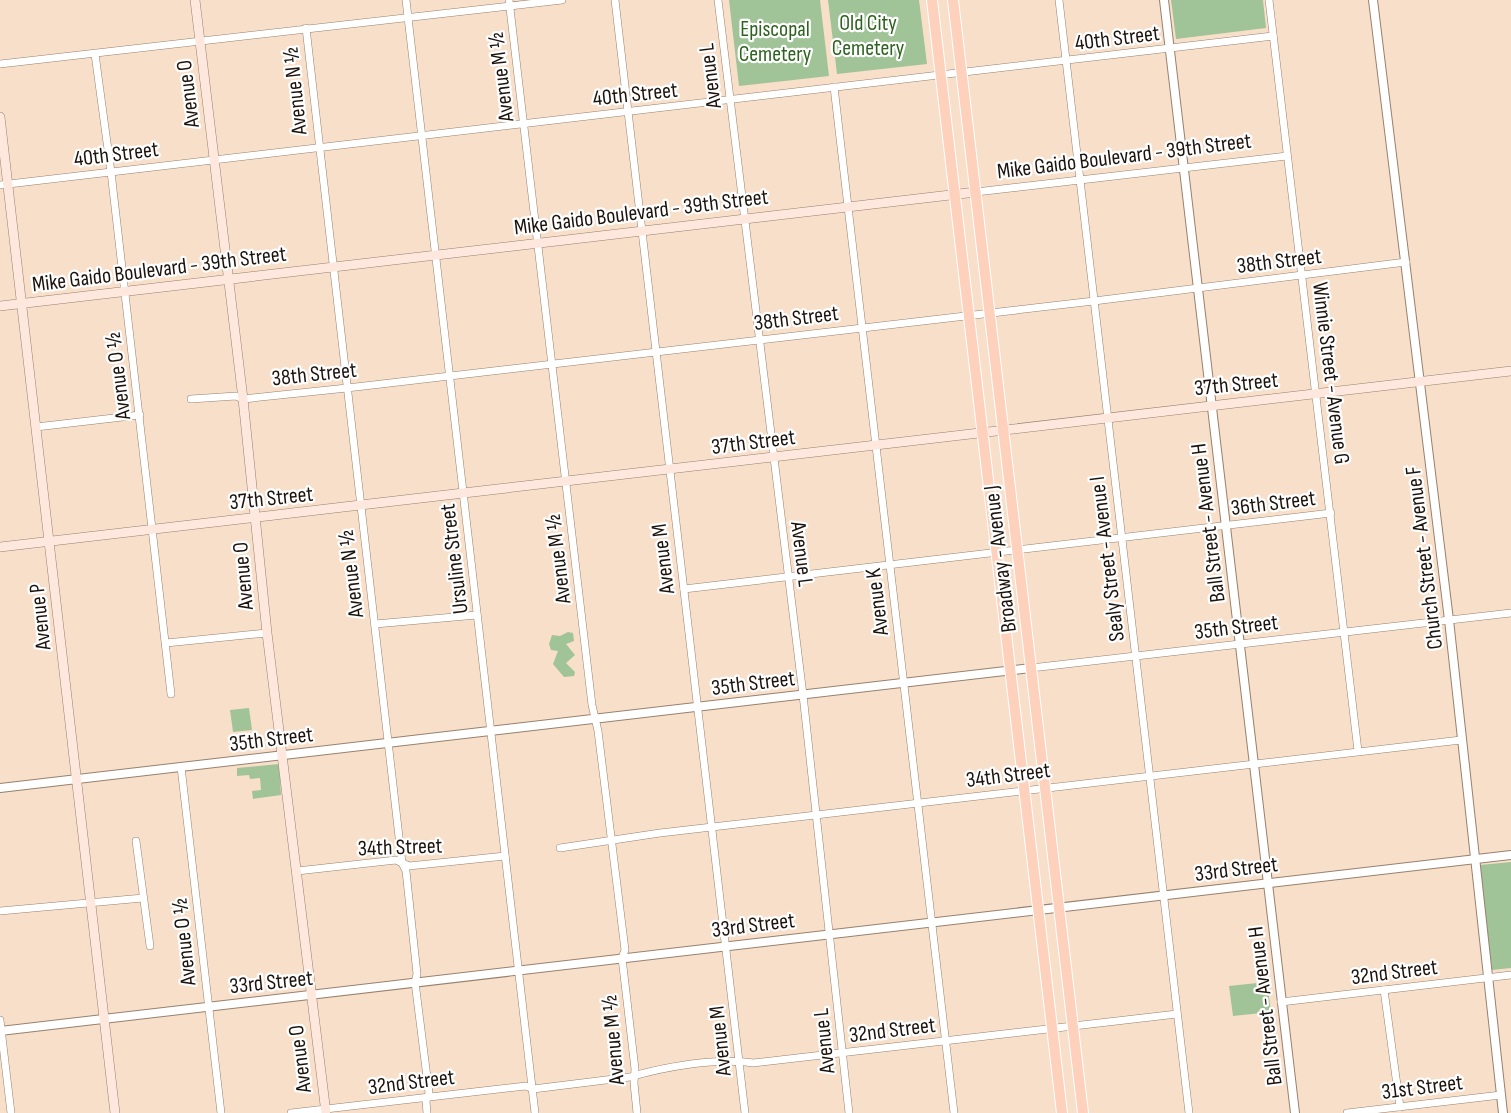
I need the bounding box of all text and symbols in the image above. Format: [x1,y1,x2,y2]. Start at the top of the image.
park label: Old City Cemetery [832,10,905,62]
park label: Episcopal Cemetery [739,16,812,68]
street label: 40th Street [1073,20,1161,57]
street label: Avenue M ½ [483,30,521,124]
street label: Avenue L [693,42,728,111]
street label: Avenue N ½ [277,46,314,137]
street label: Avenue O [171,58,206,130]
street label: 40th Street [591,77,679,112]
street label: Mike Gaido Boulevard - 39th Street [996,127,1253,185]
street label: 40th Street [72,136,160,173]
street label: Mike Gaido Boulevard - 39th Street [513,183,770,241]
street label: Mike Gaido Boulevard - 39th Street [31,240,288,298]
street label: 38th Street [1235,243,1323,280]
street label: Winnie Street - Avenue G [1306,280,1355,466]
street label: 38th Street [752,300,840,337]
street label: Avenue O ½ [100,331,137,422]
street label: 38th Street [271,357,358,392]
street label: 37th Street [1193,367,1280,402]
street label: 37th Street [710,424,797,461]
street label: Ball Street - Avenue H [1185,442,1232,604]
street label: Church Street - Avenue F [1400,465,1449,651]
street label: Sealy Street - Avenue I [1084,475,1131,643]
street label: 37th Street [228,481,315,516]
street label: Broadway - Avenue J [978,484,1023,634]
street label: 36th Street [1229,485,1317,522]
street label: Ursuline Street [434,502,475,615]
street label: Avenue M ½ [540,512,578,606]
street label: Avenue L [784,519,819,588]
street label: Avenue M [646,522,681,596]
street label: Avenue N ½ [333,528,370,620]
street label: Avenue O [227,541,260,612]
street label: Avenue K [860,567,895,638]
street label: Avenue P [24,582,58,652]
street label: 35th Street [1193,609,1280,646]
street label: 35th Street [710,665,797,702]
street label: 35th Street [228,721,315,758]
street label: 34th Street [965,757,1052,794]
street label: 34th Street [357,833,443,862]
street label: 33rd Street [1193,851,1280,888]
street label: Avenue O ½ [166,897,203,988]
street label: 33rd Street [710,907,797,944]
street label: Ball Street - Avenue H [1242,925,1289,1087]
street label: 32nd Street [1349,954,1439,991]
street label: 33rd Street [228,965,314,1000]
street label: Avenue M ½ [596,994,631,1087]
street label: Avenue M [703,1004,738,1078]
street label: Avenue L [808,1007,841,1076]
street label: 32nd Street [847,1012,937,1049]
street label: Avenue O [283,1023,318,1095]
street label: 32nd Street [366,1064,456,1101]
street label: 31st Street [1380,1069,1465,1106]

